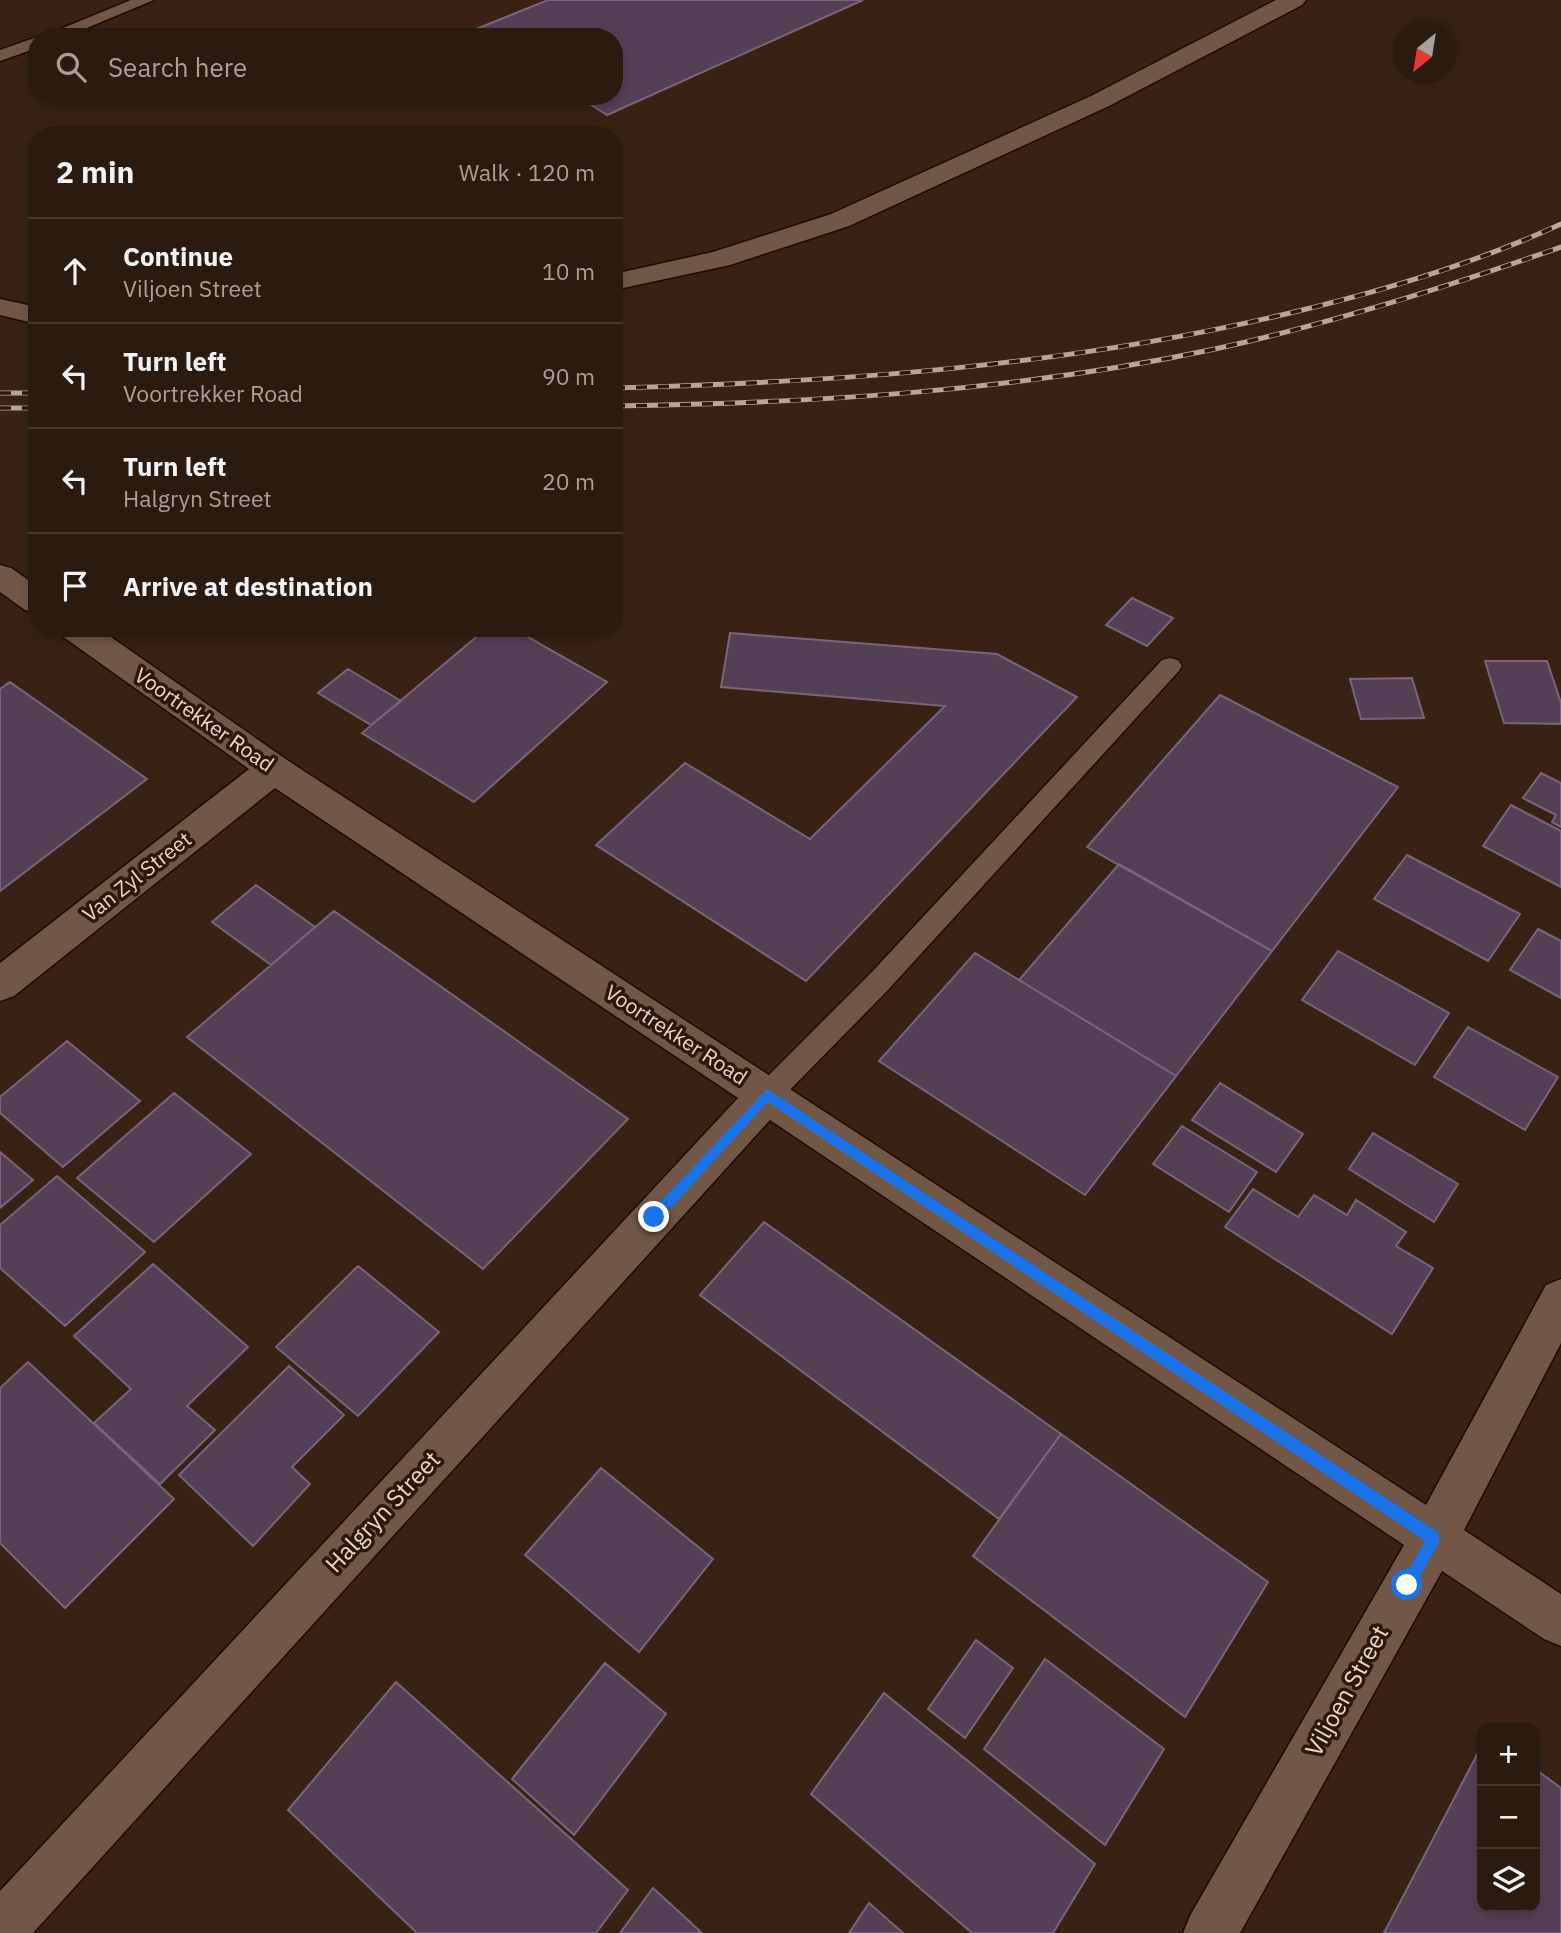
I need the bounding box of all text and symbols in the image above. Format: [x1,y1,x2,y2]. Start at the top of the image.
north arrow [1393,21,1456,84]
search box [28,28,623,105]
icon: search [52,48,90,86]
text: Search here [108,50,247,84]
text: 2 min [56,152,134,191]
text: Walk · 120 m [459,157,595,187]
text: Continue [123,239,233,273]
icon: ahead [56,252,94,290]
text: 10 m [542,256,595,286]
text: Viljoen Street [123,273,262,303]
text: Turn left [123,344,226,378]
icon: left [56,357,94,395]
text: 90 m [542,361,595,391]
text: Voortrekker Road [123,378,303,408]
text: Turn left [123,449,226,483]
icon: left [56,462,94,500]
text: 20 m [542,466,595,496]
text: Halgryn Street [123,483,272,513]
icon: arrive [56,567,94,605]
text: Arrive at destination [123,569,373,603]
street label: Voortrekker Road [129,661,280,778]
street label: Van Zyl Street [76,825,197,928]
street label: Voortrekker Road [600,978,753,1091]
route end [638,1201,669,1232]
street label: Halgryn Street [318,1444,447,1579]
route start [1391,1569,1422,1600]
street label: Viljoen Street [1297,1619,1395,1762]
map controls [1477,1723,1540,1912]
button: + [1477,1723,1540,1786]
button: − [1477,1786,1540,1849]
button: layers [1477,1849,1540,1912]

